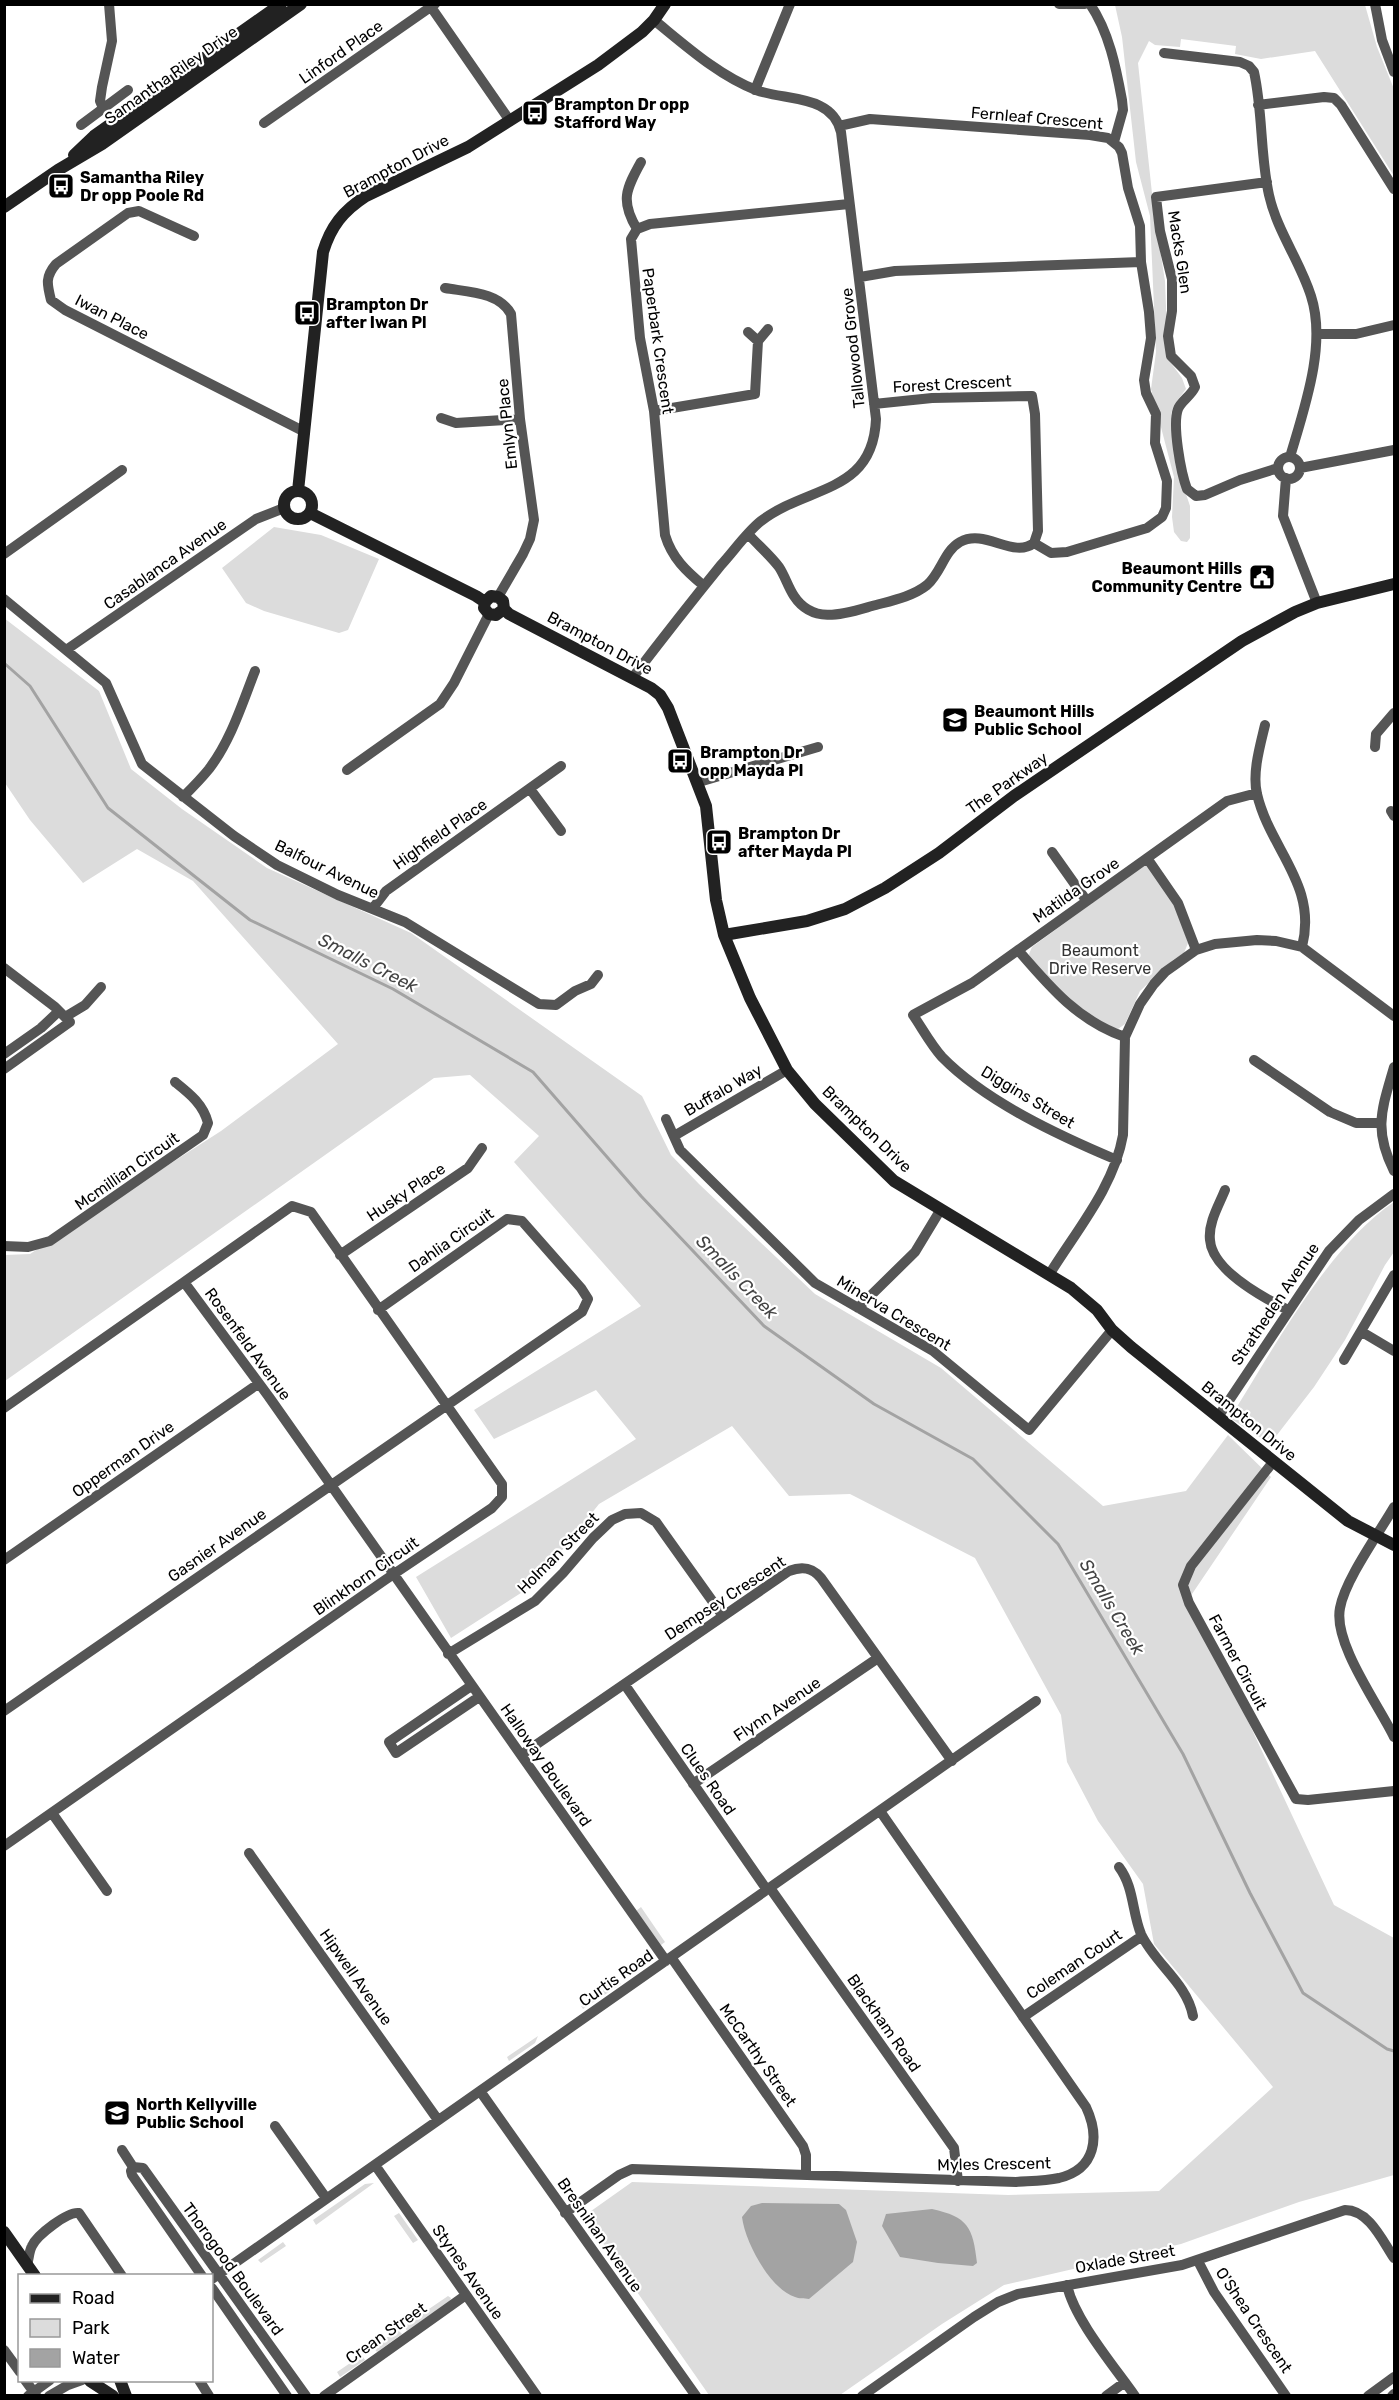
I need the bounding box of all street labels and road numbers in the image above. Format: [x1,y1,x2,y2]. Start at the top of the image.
street label: Linford Place [296,16,387,88]
street label: Samantha Riley Drive [101,22,241,128]
street label: Fernleaf Crescent [970,103,1104,133]
street label: Brampton Drive [340,130,452,202]
street label: Macks Glen [1164,209,1196,295]
street label: Paperbark Crescent [638,267,678,415]
street label: Tallowood Grove [837,287,869,409]
street label: Iwan Place [72,290,152,344]
street label: Forest Crescent [892,371,1012,397]
street label: Emlyn Place [493,378,521,470]
street label: Casablanca Avenue [100,514,230,614]
street label: Brampton Drive [544,607,656,679]
street label: The Parkway [963,748,1051,818]
street label: Highfield Place [389,795,491,873]
street label: Balfour Avenue [272,836,382,902]
street label: Matilda Grove [1029,853,1123,927]
street label: Buffalo Way [681,1060,765,1120]
street label: Diggins Street [978,1062,1078,1132]
street label: Brampton Drive [818,1082,916,1176]
street label: Mcmillian Circuit [71,1128,183,1214]
street label: Husky Place [363,1159,449,1225]
street label: Dahlia Circuit [405,1204,497,1276]
street label: Stratheden Avenue [1227,1239,1323,1369]
street label: Minerva Crescent [833,1271,955,1355]
street label: Rosenfeld Avenue [201,1284,295,1404]
street label: Brampton Drive [1198,1377,1300,1465]
street label: Opperman Drive [68,1417,178,1501]
street label: Gasnier Avenue [164,1504,270,1586]
street label: Holman Street [513,1508,603,1598]
street label: Blinkhorn Circuit [310,1533,422,1619]
street label: Dempsey Crescent [661,1552,789,1644]
street label: Farmer Circuit [1205,1611,1271,1713]
street label: Flynn Avenue [730,1673,824,1745]
street label: Halloway Boulevard [497,1700,595,1830]
street label: Clues Road [676,1739,740,1819]
street label: Hipwell Avenue [316,1925,396,2029]
street label: Coleman Court [1023,1925,1125,2003]
street label: Curtis Road [575,1945,657,2011]
street label: Blackham Road [843,1970,925,2076]
street label: McCarthy Street [715,2000,801,2110]
street label: Myles Crescent [937,2154,1051,2174]
street label: Bresnihan Avenue [553,2174,647,2296]
street label: Thorogood Boulevard [179,2199,287,2339]
street label: Stynes Avenue [428,2221,508,2323]
street label: Oxlade Street [1074,2241,1176,2277]
street label: O'Shea Crescent [1212,2264,1296,2376]
street label: Crean Street [342,2298,430,2368]

